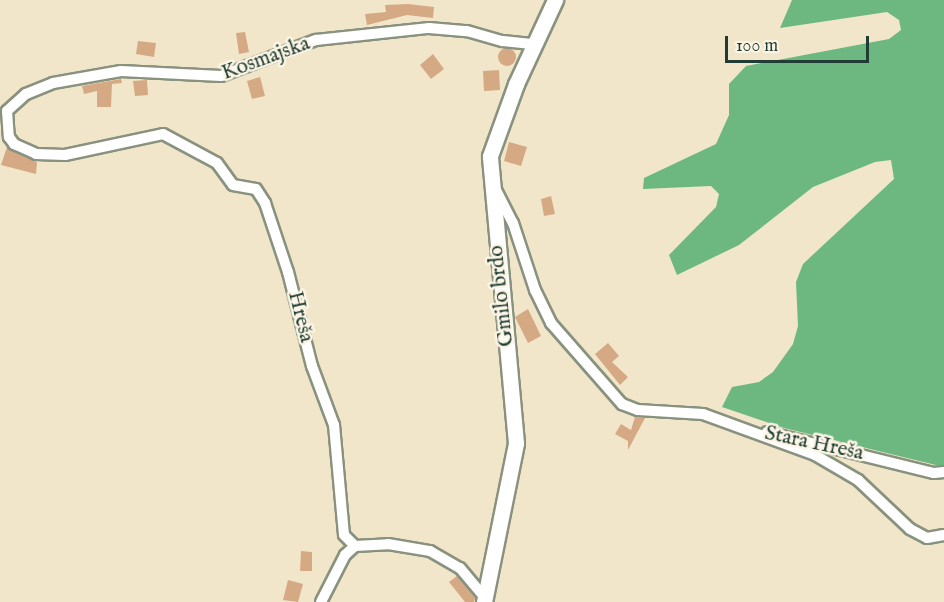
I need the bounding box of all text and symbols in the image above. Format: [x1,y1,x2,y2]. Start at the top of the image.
scale bar [728,24,872,62]
street label: Kosmajska [219,31,313,87]
text: 100 m [736,35,778,58]
street label: Gmilo brdo [484,244,520,348]
street label: Hreša [282,289,318,345]
street label: Stara Hreša [762,421,866,467]

